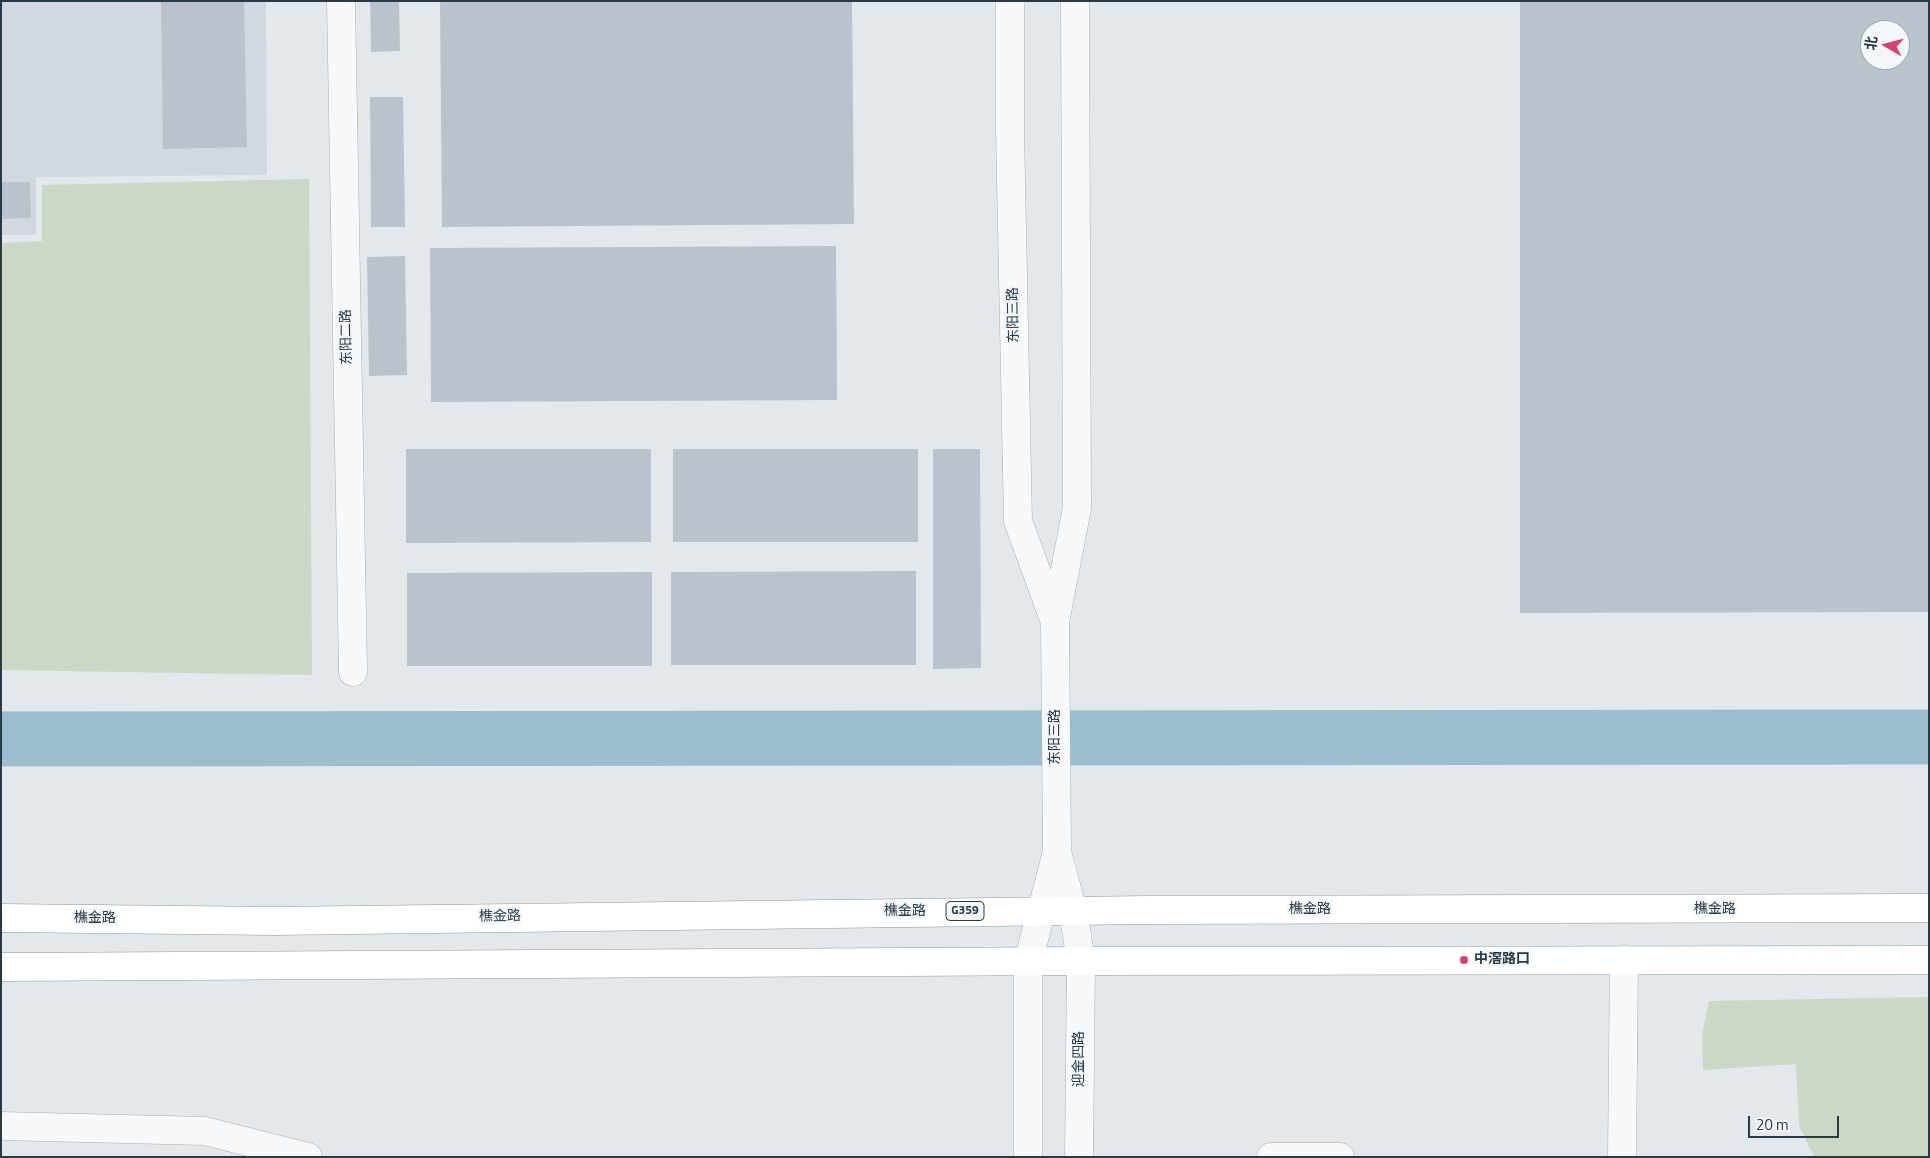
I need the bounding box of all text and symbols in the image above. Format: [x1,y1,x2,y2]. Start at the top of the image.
north arrow [1860,20,1910,70]
text: 北 [1859,35,1882,51]
street label: 东阳三路 [1005,287,1023,343]
street label: 东阳二路 [338,309,356,365]
street label: 东阳三路 [1048,709,1064,765]
road number: G359 [946,901,984,920]
street label: 樵金路 [1289,902,1331,918]
street label: 樵金路 [1694,902,1736,918]
street label: 樵金路 [884,904,926,920]
street label: 樵金路 [479,908,521,926]
street label: 樵金路 [74,911,116,927]
place label: 中滘路口 [1474,952,1530,968]
marker: 中滘路口 [1458,954,1470,966]
street label: 迎金四路 [1072,1031,1088,1087]
scale bar [1750,1106,1841,1138]
text: 20 m [1756,1113,1789,1136]

